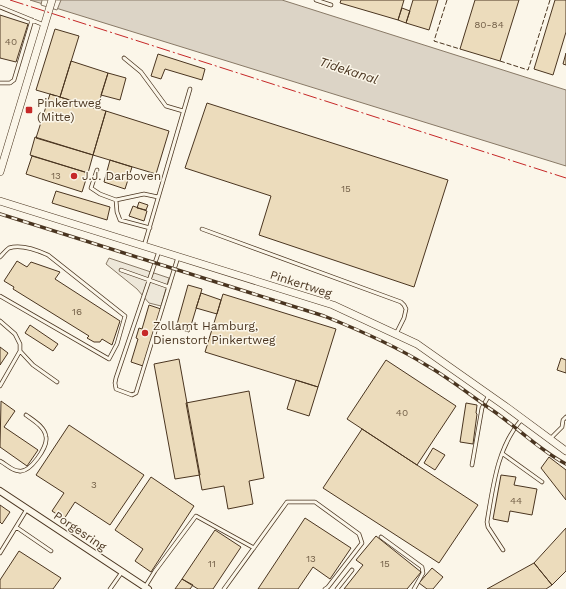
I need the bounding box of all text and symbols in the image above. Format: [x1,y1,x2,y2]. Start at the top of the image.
house number: 80-84 [474,19,504,30]
house number: 40 [5,36,17,47]
water label: Tidekanal [318,54,380,87]
place label: Pinkertweg (Mitte) [37,96,102,124]
marker: Pinkertweg (Mitte) [24,105,34,115]
place label: J.J. Darboven [82,169,161,183]
house number: 13 [51,170,61,181]
marker: J.J. Darboven [69,171,79,181]
house number: 15 [341,183,351,194]
street label: Pinkertweg [268,267,334,301]
house number: 16 [72,306,82,317]
place label: Zollamt Hamburg, Dienstort Pinkertweg [153,319,276,347]
marker: Zollamt Hamburg, Dienstort Pinkertweg [140,328,150,338]
house number: 40 [396,407,408,418]
house number: 3 [91,479,97,490]
house number: 44 [510,495,522,506]
street label: Porgesring [51,508,110,554]
house number: 13 [306,553,316,564]
house number: 11 [208,558,216,569]
house number: 15 [380,558,390,569]

